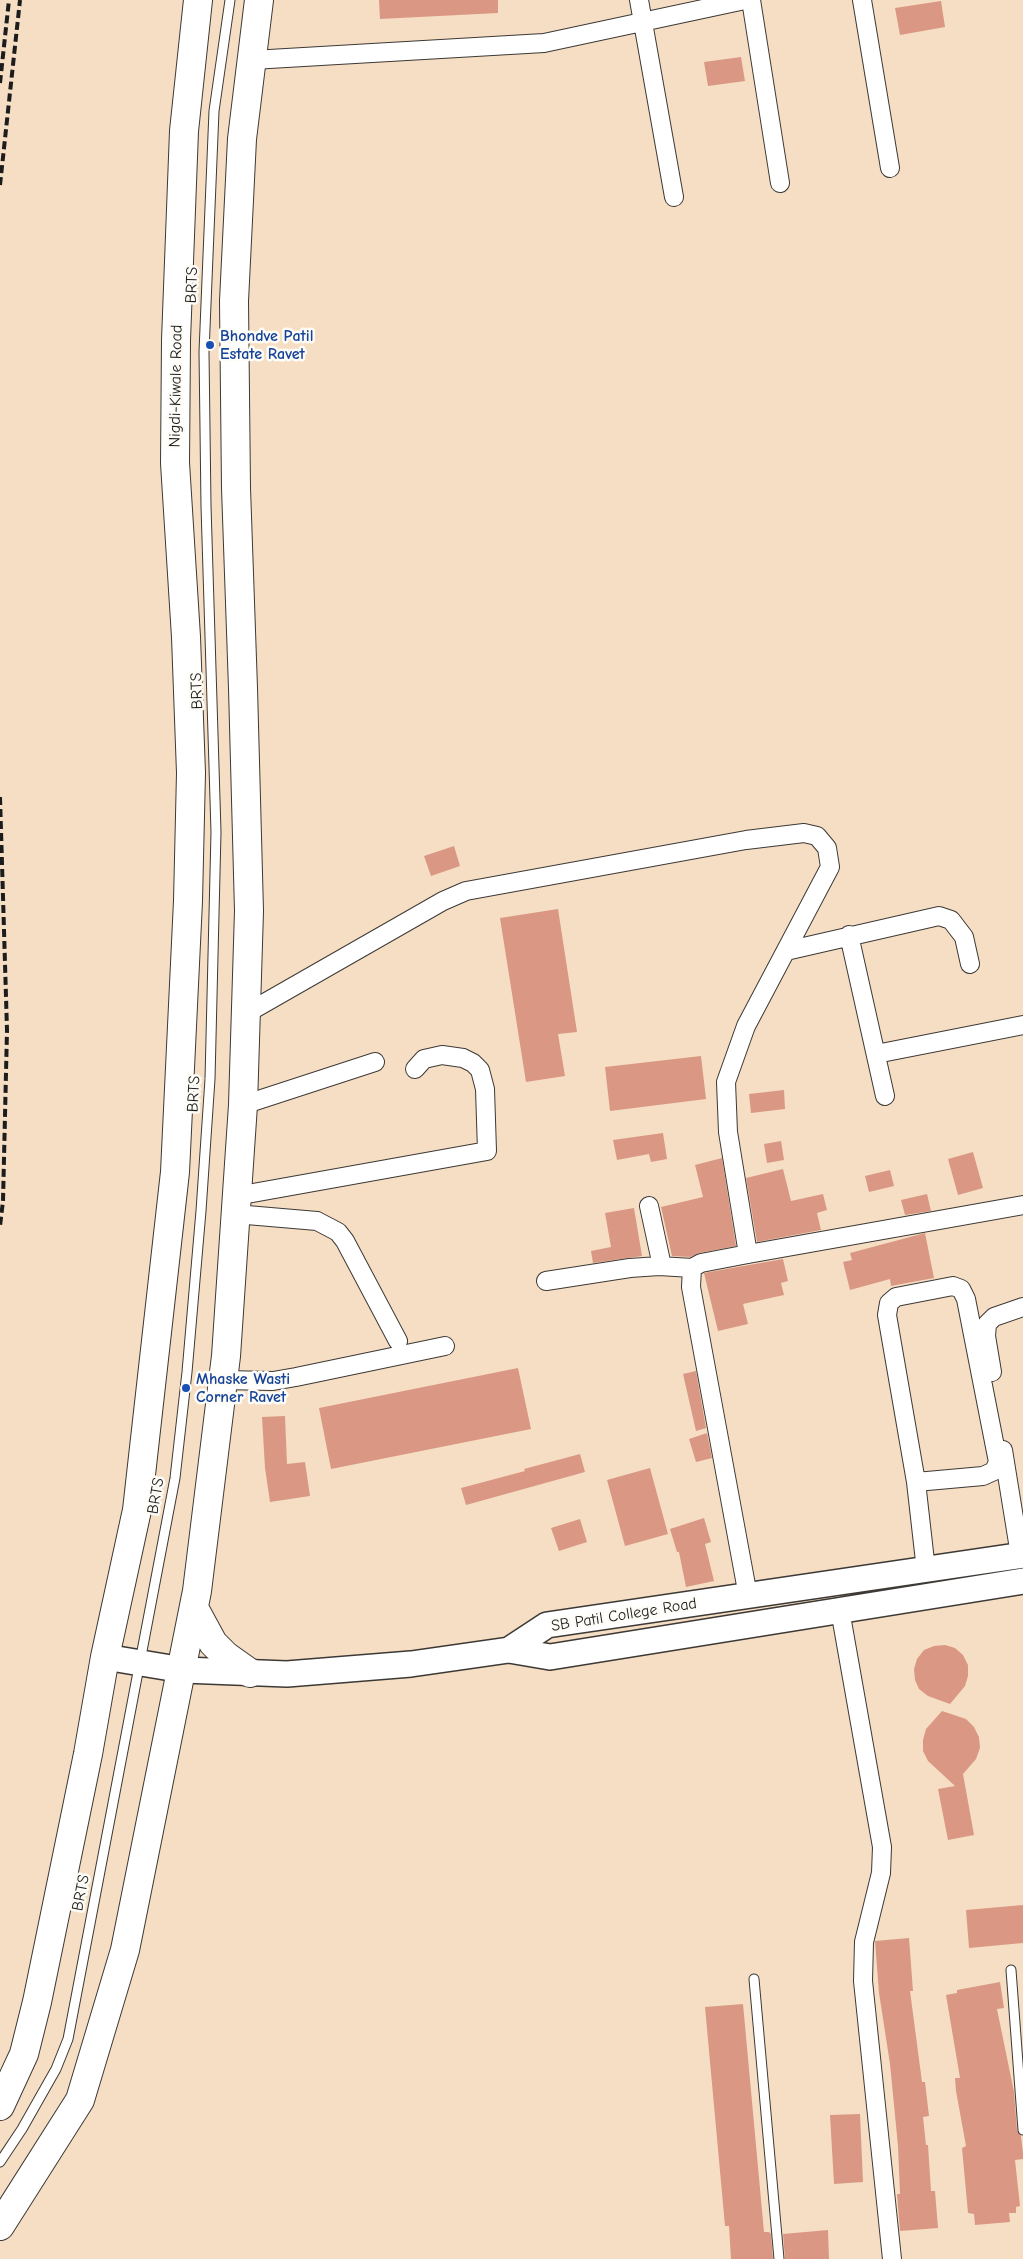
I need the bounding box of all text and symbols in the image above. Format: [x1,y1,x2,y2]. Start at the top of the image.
street label: BRTS [182,266,202,304]
street label: Nigdi-Kiwale Road [165,324,187,448]
place label: Bhondve Patil Estate Ravet [220,326,314,364]
marker: Bhondve Patil Estate Ravet [204,339,216,351]
street label: BRTS [187,672,207,710]
street label: BRTS [183,1075,205,1113]
place label: Mhaske Wasti Corner Ravet [196,1369,290,1407]
marker: Mhaske Wasti Corner Ravet [180,1382,192,1394]
street label: BRTS [143,1476,169,1516]
street label: SB Patil College Road [550,1594,698,1636]
street label: BRTS [68,1873,94,1913]

